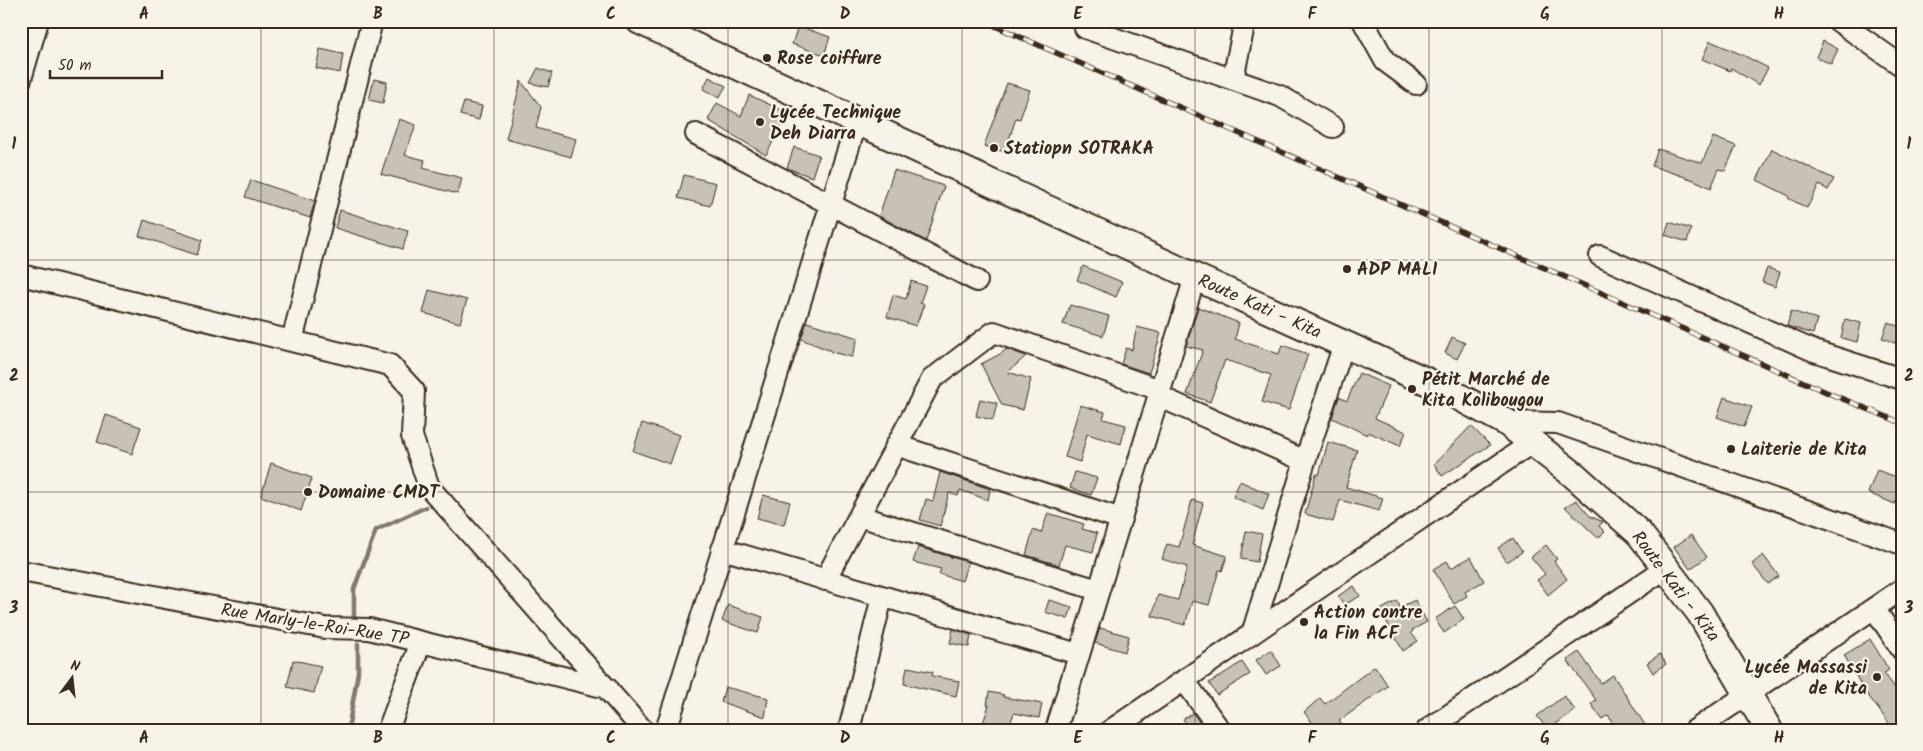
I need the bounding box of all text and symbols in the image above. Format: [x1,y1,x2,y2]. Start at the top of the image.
text: A [139,2,149,27]
text: B [373,2,383,27]
text: C [606,2,616,27]
text: D [840,2,851,27]
text: E [1074,2,1084,27]
text: F [1308,2,1318,27]
text: G [1540,2,1550,27]
text: H [1774,2,1784,27]
place label: Rose coiffure [777,45,882,74]
scale bar [50,48,162,80]
marker: Rose coiffure [761,52,773,64]
text: 50 m [58,54,92,78]
place label: Lycée Technique Deh Diarra [770,99,901,149]
marker: Lycée Technique Deh Diarra [754,116,766,128]
text: 1 [12,132,17,157]
text: 1 [1907,132,1912,157]
place label: Statiopn SOTRAKA [1004,135,1154,164]
marker: Statiopn SOTRAKA [988,142,1000,154]
place label: ADP MALI [1357,256,1438,285]
marker: ADP MALI [1341,263,1353,275]
street label: Route Kati - Kita [1193,267,1326,348]
text: 2 [9,364,19,389]
text: 2 [1904,364,1914,389]
place label: Pétit Marché de Kita Kolibougou [1422,366,1550,416]
marker: Pétit Marché de Kita Kolibougou [1406,383,1418,395]
place label: Laiterie de Kita [1741,436,1867,465]
marker: Laiterie de Kita [1725,443,1737,455]
place label: Domaine CMDT [318,479,441,508]
marker: Domaine CMDT [302,486,314,498]
street label: Route Kati - Kita [1623,525,1726,649]
text: 3 [9,596,19,621]
street label: Rue Marly-le-Roi-Rue TP [219,596,412,655]
text: 3 [1904,596,1914,621]
place label: Action contre la Fin ACF [1314,599,1423,649]
marker: Action contre la Fin ACF [1298,616,1310,628]
north arrow [48,654,98,704]
place label: Lycée Massassi de Kita [1745,654,1867,704]
text: N [68,655,82,678]
marker: Lycée Massassi de Kita [1871,671,1883,683]
text: A [139,726,149,751]
text: B [373,726,383,751]
text: C [606,726,616,751]
text: D [840,726,851,751]
text: E [1074,726,1084,751]
text: F [1308,726,1318,751]
text: G [1540,726,1550,751]
text: H [1774,726,1784,751]

